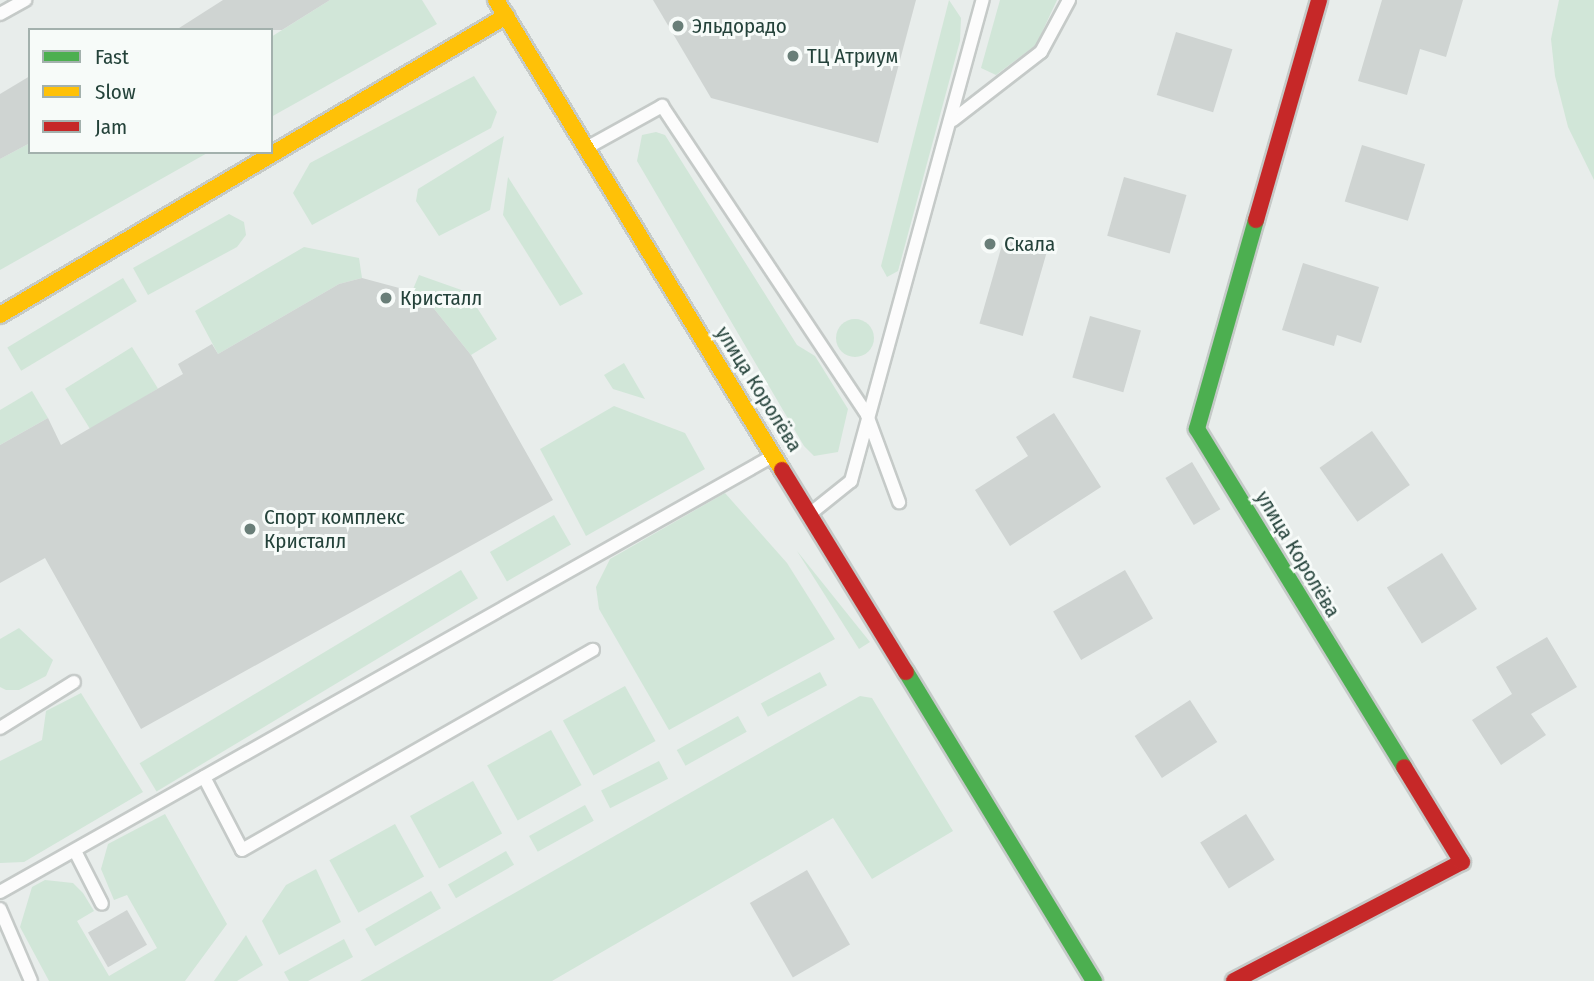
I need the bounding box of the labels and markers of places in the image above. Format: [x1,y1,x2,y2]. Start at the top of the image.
place label: Эльдорадо [692,13,787,39]
marker: Эльдорадо [670,18,686,34]
place label: ТЦ Атриум [807,43,898,69]
marker: ТЦ Атриум [785,48,801,64]
place label: Скала [1004,231,1055,257]
marker: Скала [982,236,998,252]
place label: Кристалл [400,285,482,311]
marker: Кристалл [378,290,394,306]
place label: Спорт комплекс Кристалл [264,504,405,554]
marker: Спорт комплекс Кристалл [242,521,258,537]

